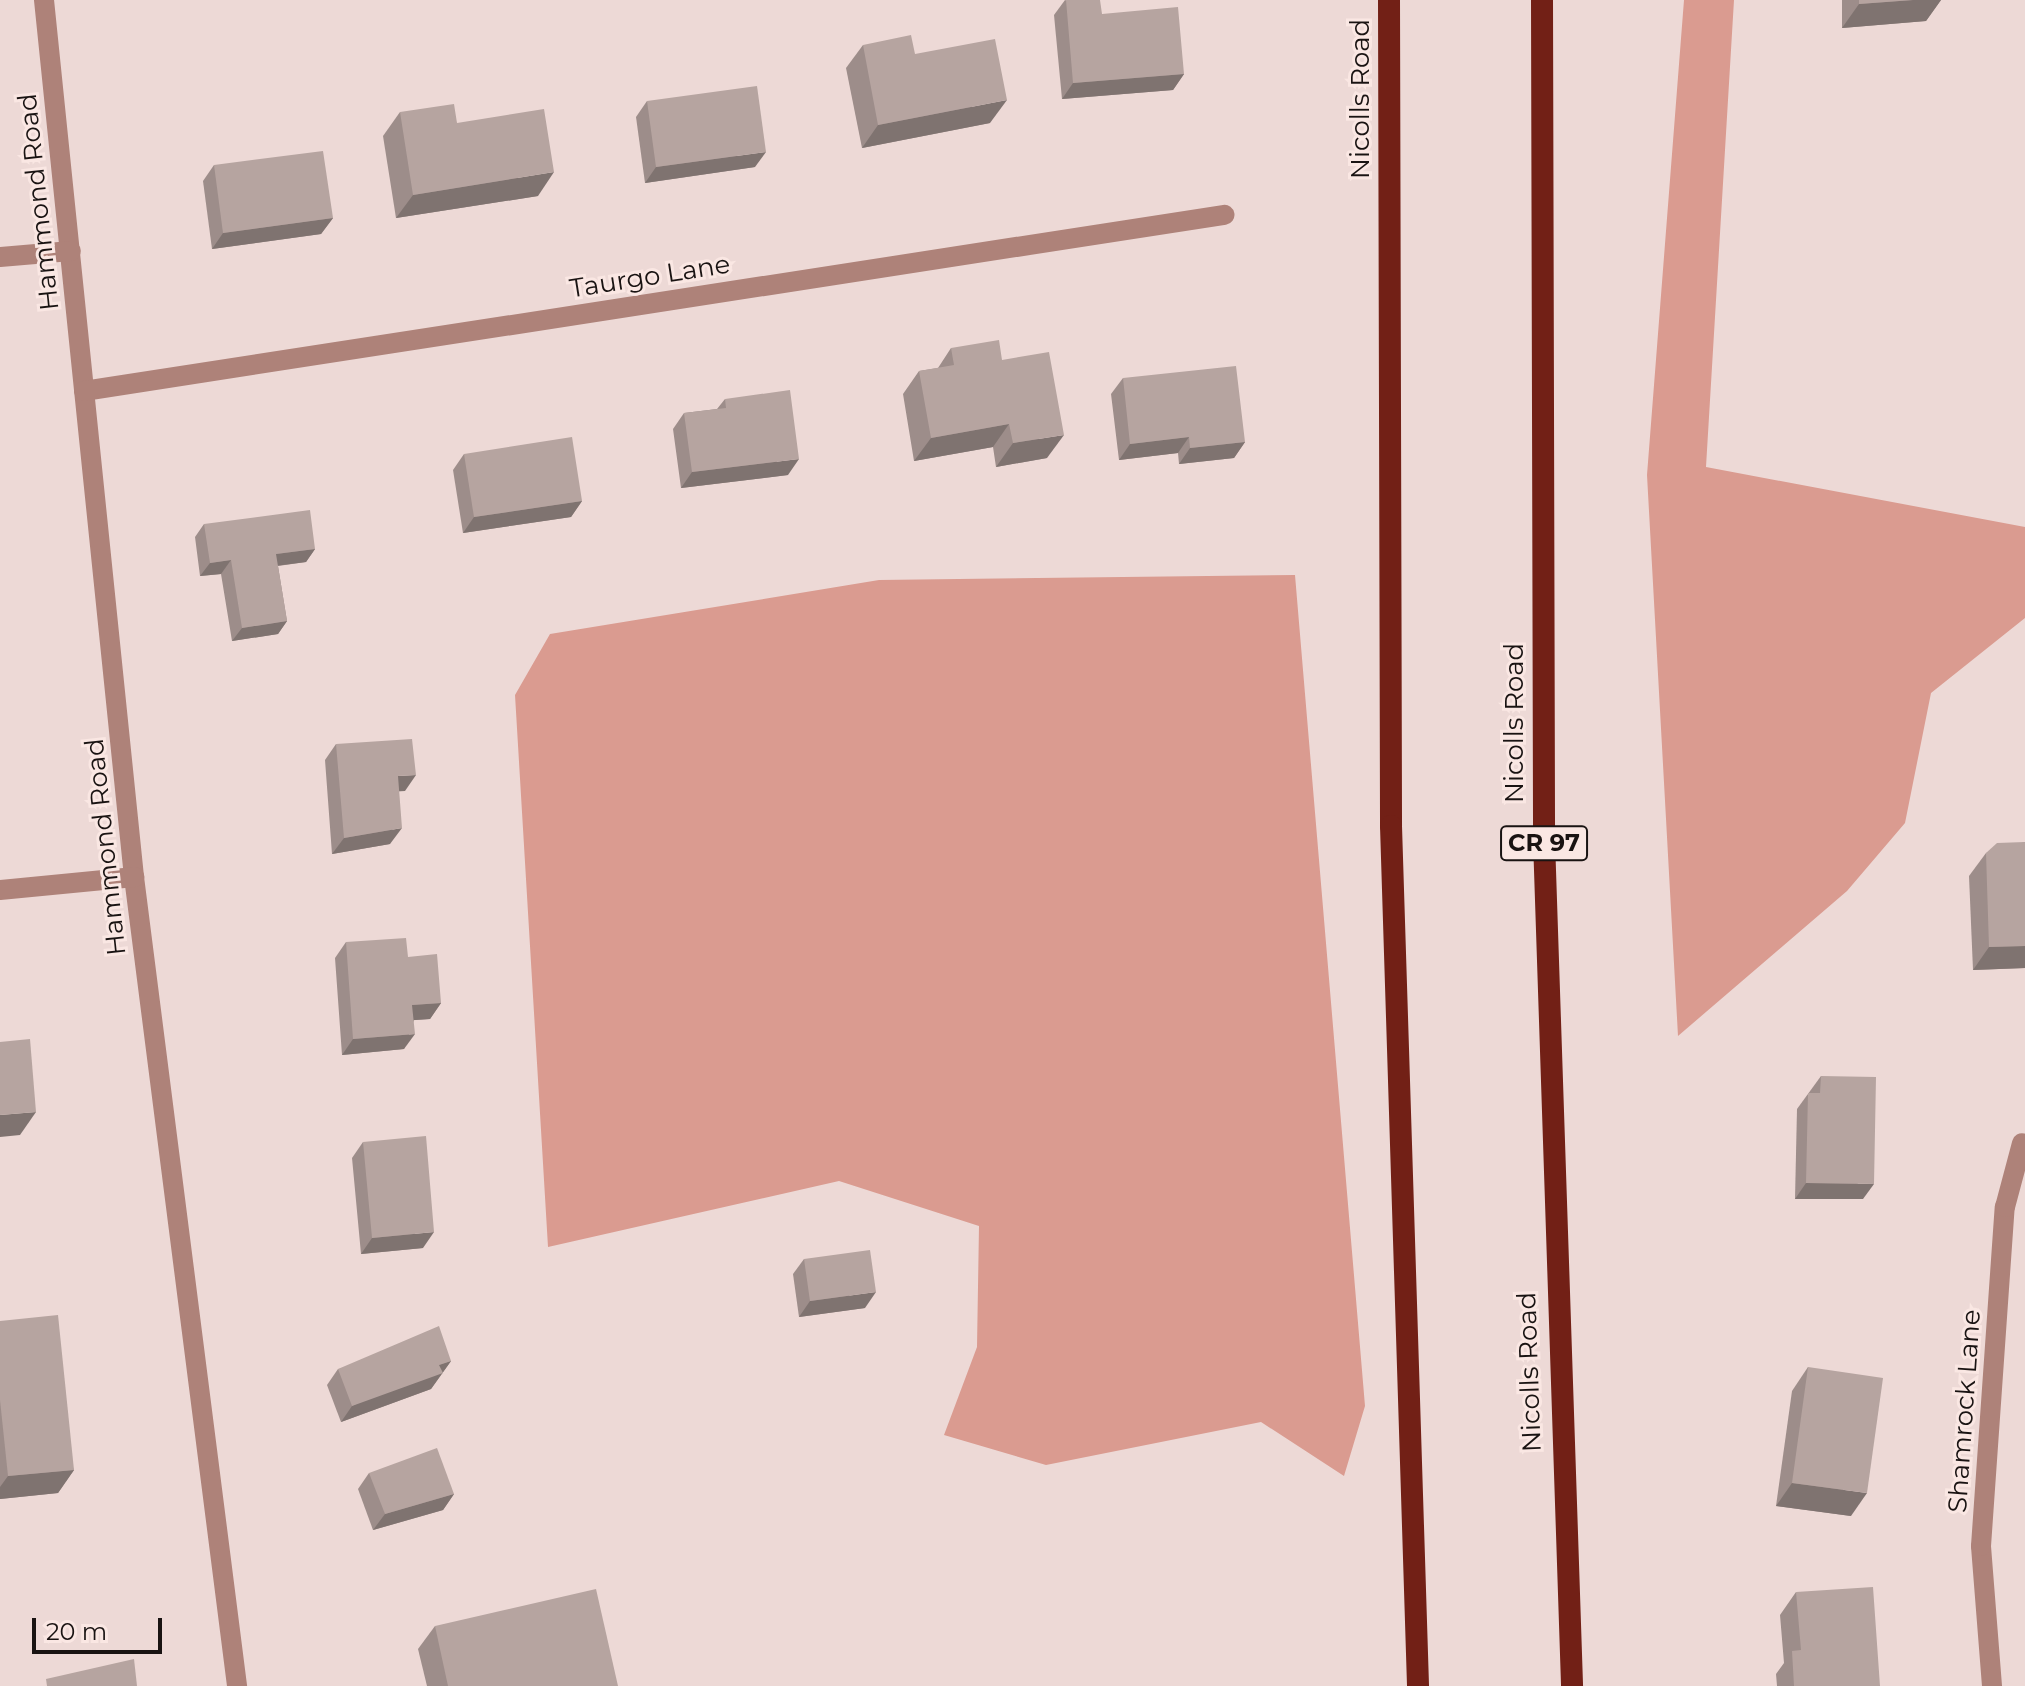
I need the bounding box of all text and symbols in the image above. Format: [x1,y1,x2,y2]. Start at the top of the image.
street label: Nicolls Road [1345,19,1377,179]
street label: Hammond Road [12,92,66,312]
street label: Taurgo Lane [568,249,732,305]
street label: Nicolls Road [1499,643,1531,803]
street label: Hammond Road [79,737,133,957]
road number: CR 97 [1500,823,1588,863]
street label: Nicolls Road [1512,1291,1548,1453]
street label: Shamrock Lane [1942,1308,1988,1514]
scale bar [36,1602,166,1652]
text: 20 m [46,1617,107,1646]

